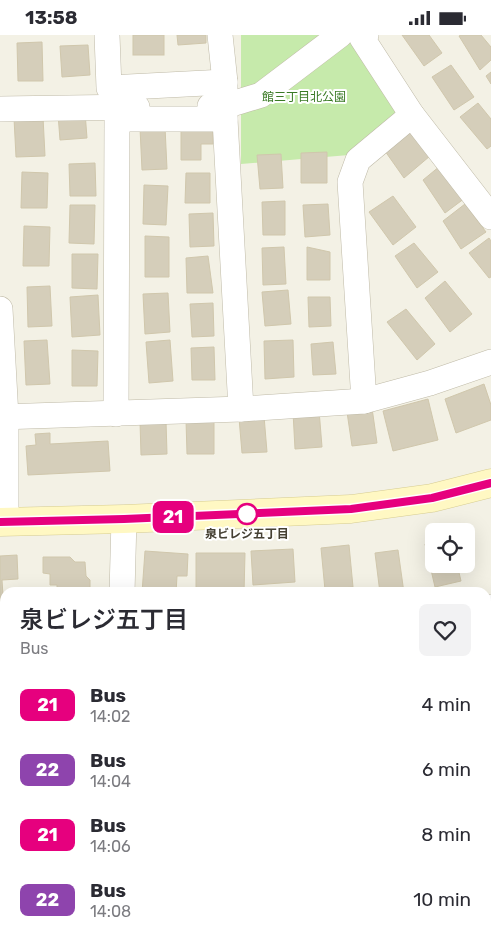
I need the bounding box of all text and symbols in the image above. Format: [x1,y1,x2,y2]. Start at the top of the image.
text: 13:58 [25,6,78,29]
park label: 館三丁目北公園 [262,90,346,104]
line badge: 21 [150,501,196,533]
marker: 泉ビレジ五丁目 [236,503,258,525]
text: 21 [163,506,183,528]
map controls [425,523,475,573]
button: locate [425,523,475,573]
place label: 泉ビレジ五丁目 [205,527,289,541]
button: heart [419,604,471,656]
text: 泉ビレジ五丁目 [20,606,188,634]
text: Bus [20,639,48,658]
text: Bus [90,684,126,707]
text: 4 min [422,693,471,716]
text: 21 [37,694,58,716]
text: 14:02 [90,707,130,726]
text: Bus [90,749,126,772]
text: 6 min [422,758,471,781]
text: 22 [36,759,59,781]
text: 14:04 [90,772,131,791]
text: Bus [90,814,126,837]
text: 8 min [421,823,471,846]
text: 21 [37,824,58,846]
text: 14:06 [90,837,131,856]
text: Bus [90,879,126,902]
text: 10 min [413,888,471,911]
text: 22 [36,889,59,911]
text: 14:08 [90,902,131,921]

